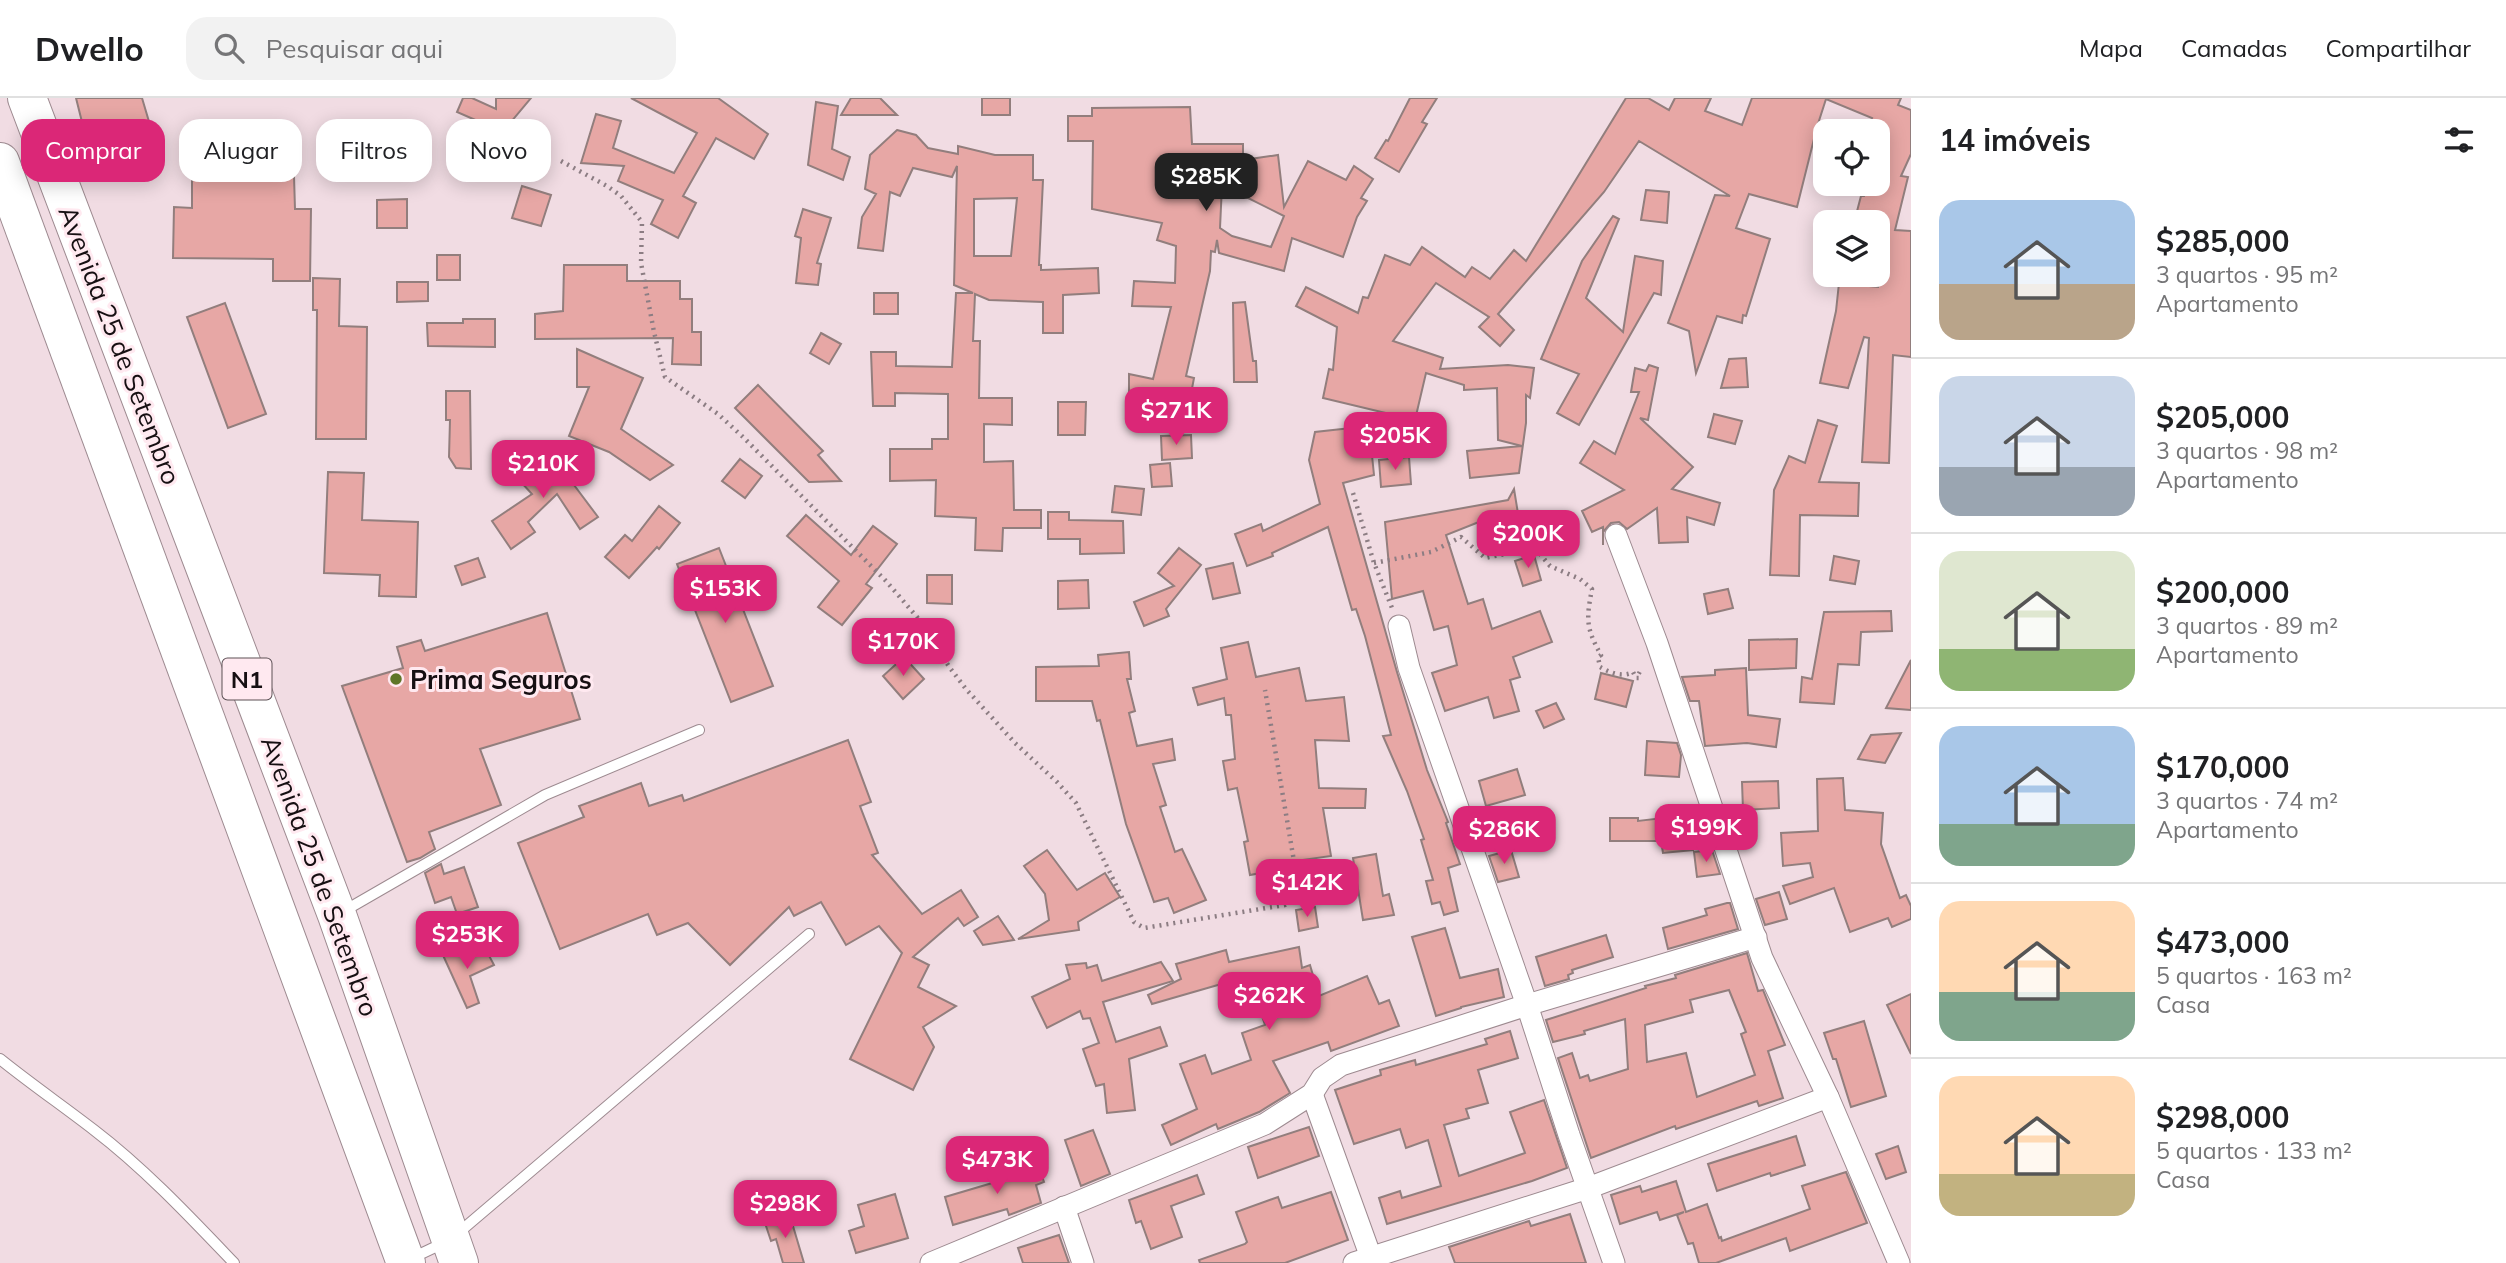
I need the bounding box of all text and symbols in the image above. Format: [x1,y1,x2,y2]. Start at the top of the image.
search box [186,17,676,80]
text: Dwello [35,28,144,69]
icon: search [210,29,248,67]
text: Pesquisar aqui [266,32,443,65]
text: Mapa [2079,33,2143,63]
text: Camadas [2181,33,2288,63]
text: Compartilhar [2326,33,2471,63]
chip: Comprar [21,119,165,182]
chip: Alugar [179,119,302,182]
chip: Filtros [316,119,432,182]
chip: Novo [446,119,551,182]
map controls [1813,119,1890,287]
button: locate [1813,119,1890,196]
text: 14 imóveis [1939,121,2091,159]
icon: filters [2440,121,2478,159]
pin: $285K [1157,153,1255,213]
text: $285K [1171,161,1241,190]
street label: Avenida 25 de Setembro [52,201,188,489]
button: layers [1813,210,1890,287]
text: $285,000 [2156,222,2289,260]
icon: home [1995,228,2079,312]
text: 3 quartos · 95 m² [2156,260,2338,289]
text: Apartamento [2156,289,2299,318]
pin: $271K [1127,388,1225,447]
text: $271K [1141,395,1211,424]
text: $205,000 [2156,398,2289,436]
icon: home [1995,404,2079,488]
pin: $205K [1346,412,1444,472]
text: $205K [1360,420,1430,449]
text: 3 quartos · 98 m² [2156,436,2338,465]
pin: $210K [494,440,592,500]
text: $210K [508,448,578,477]
text: Apartamento [2156,465,2299,494]
pin: $200K [1479,510,1577,570]
text: $200K [1493,518,1563,547]
pin: $153K [676,566,774,625]
text: $153K [690,573,760,602]
text: $200,000 [2156,573,2289,611]
icon: home [1995,579,2079,663]
text: 3 quartos · 89 m² [2156,611,2338,640]
pin: $170K [854,618,952,678]
text: $170K [868,626,938,655]
text: Apartamento [2156,640,2299,669]
road number: N1 [222,658,272,700]
place label: Prima Seguros [410,663,592,696]
marker: Prima Seguros [388,671,404,687]
street label: Avenida 25 de Setembro [254,731,386,1021]
text: $170,000 [2156,748,2289,786]
icon: home [1995,754,2079,838]
text: 3 quartos · 74 m² [2156,786,2338,815]
pin: $199K [1657,804,1755,864]
pin: $286K [1455,806,1553,866]
text: $199K [1671,812,1741,841]
text: $286K [1469,814,1539,843]
text: Apartamento [2156,815,2299,844]
pin: $142K [1258,860,1356,919]
text: $142K [1272,867,1342,896]
pin: $253K [418,912,516,971]
text: $253K [432,919,502,948]
text: $473,000 [2156,923,2289,961]
icon: home [1995,929,2079,1013]
text: 5 quartos · 163 m² [2156,961,2352,990]
pin: $262K [1220,972,1318,1032]
text: $262K [1234,980,1304,1009]
text: Casa [2156,990,2210,1019]
text: $298,000 [2156,1098,2289,1136]
icon: home [1995,1104,2079,1188]
pin: $473K [948,1136,1046,1196]
text: 5 quartos · 133 m² [2156,1136,2352,1165]
text: $473K [962,1144,1032,1173]
text: Casa [2156,1165,2210,1194]
pin: $298K [736,1180,834,1240]
text: $298K [750,1188,820,1217]

